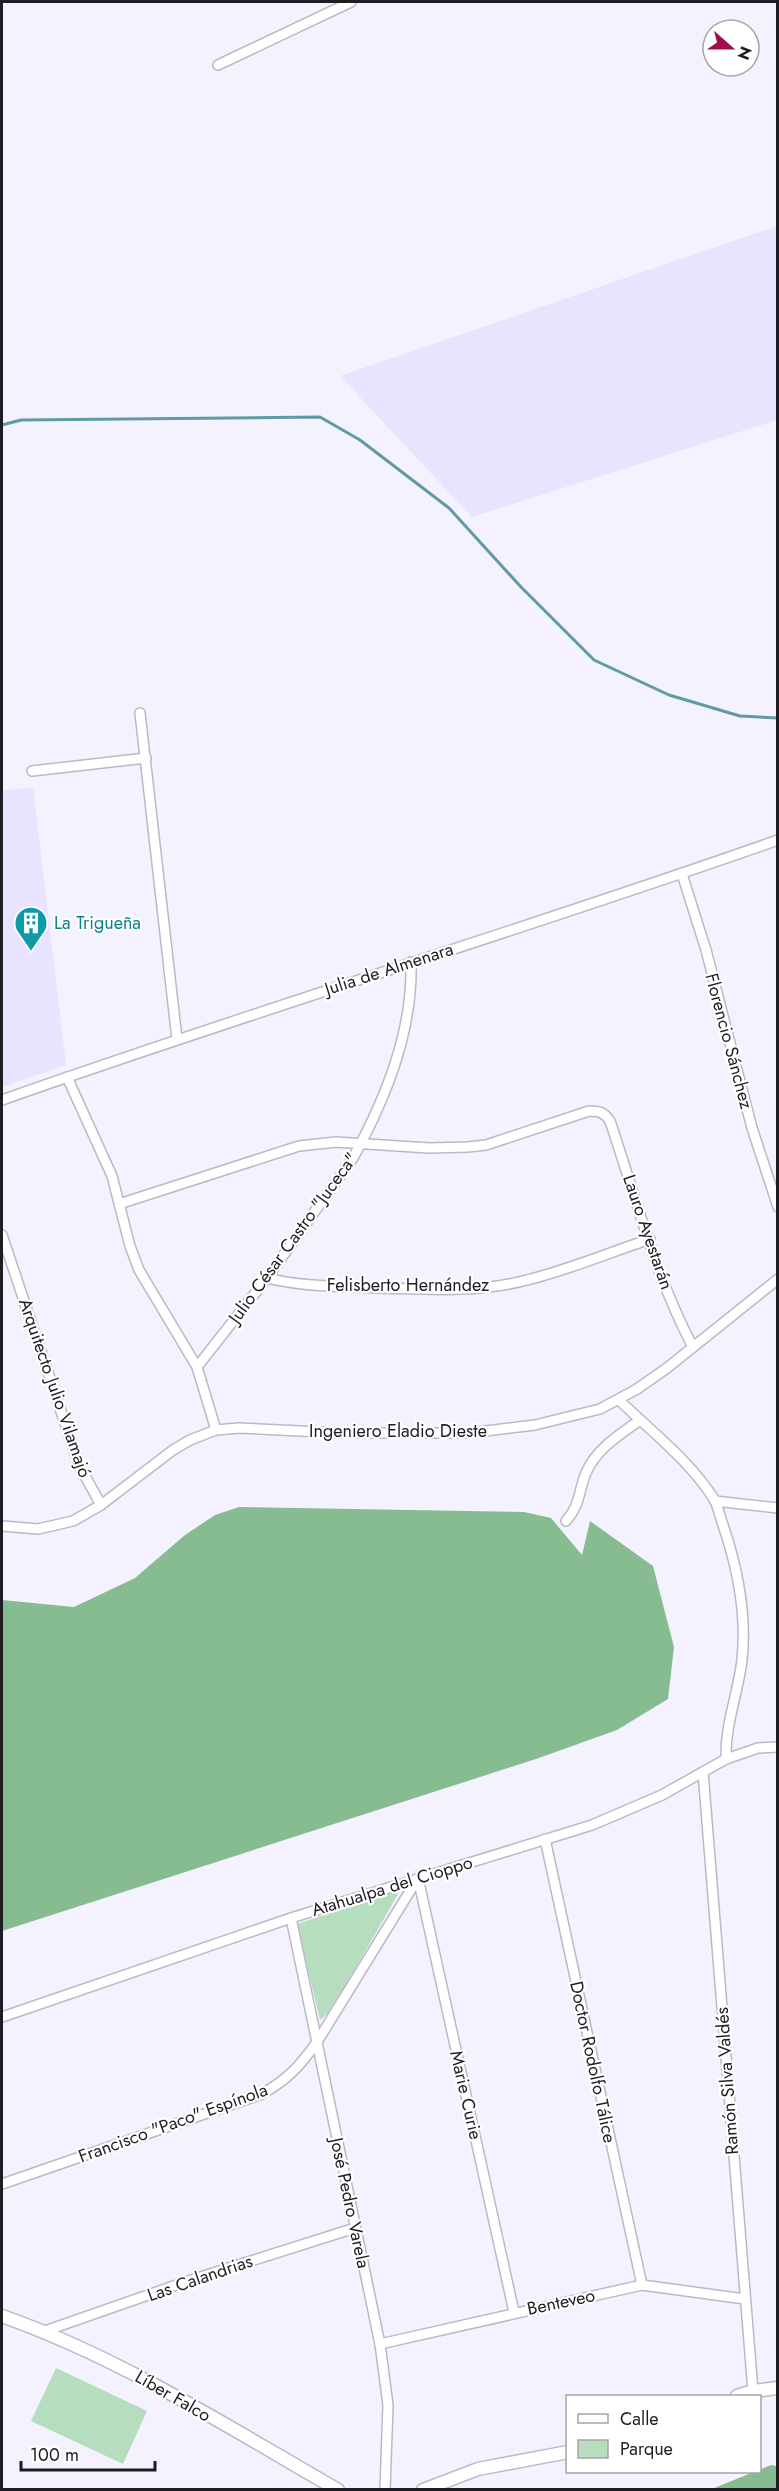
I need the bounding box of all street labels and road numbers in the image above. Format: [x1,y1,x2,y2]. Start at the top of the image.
street label: Julia de Almenara [319,936,457,1003]
street label: Florencio Sánchez [698,970,760,1112]
street label: Julio César Castro "Juceca" [221,1147,364,1330]
street label: Lauro Ayestarán [616,1171,680,1293]
street label: Felisberto Hernández [327,1272,490,1298]
street label: Arquitecto Julio Vilamajó [12,1295,98,1481]
street label: Ingeniero Eladio Dieste [309,1418,487,1444]
street label: Atahualpa del Cioppo [308,1849,476,1923]
street label: Doctor Rodolfo Tálice [563,1979,623,2145]
street label: Ramón Silva Valdés [709,2006,745,2156]
street label: Marie Curie [443,2048,489,2142]
street label: Francisco "Paco" Espínola [75,2077,271,2169]
street label: José Pedro Varela [323,2133,377,2271]
street label: Las Calandrias [144,2248,256,2308]
street label: Benteveo [525,2282,598,2322]
street label: Líber Falco [130,2364,216,2428]

